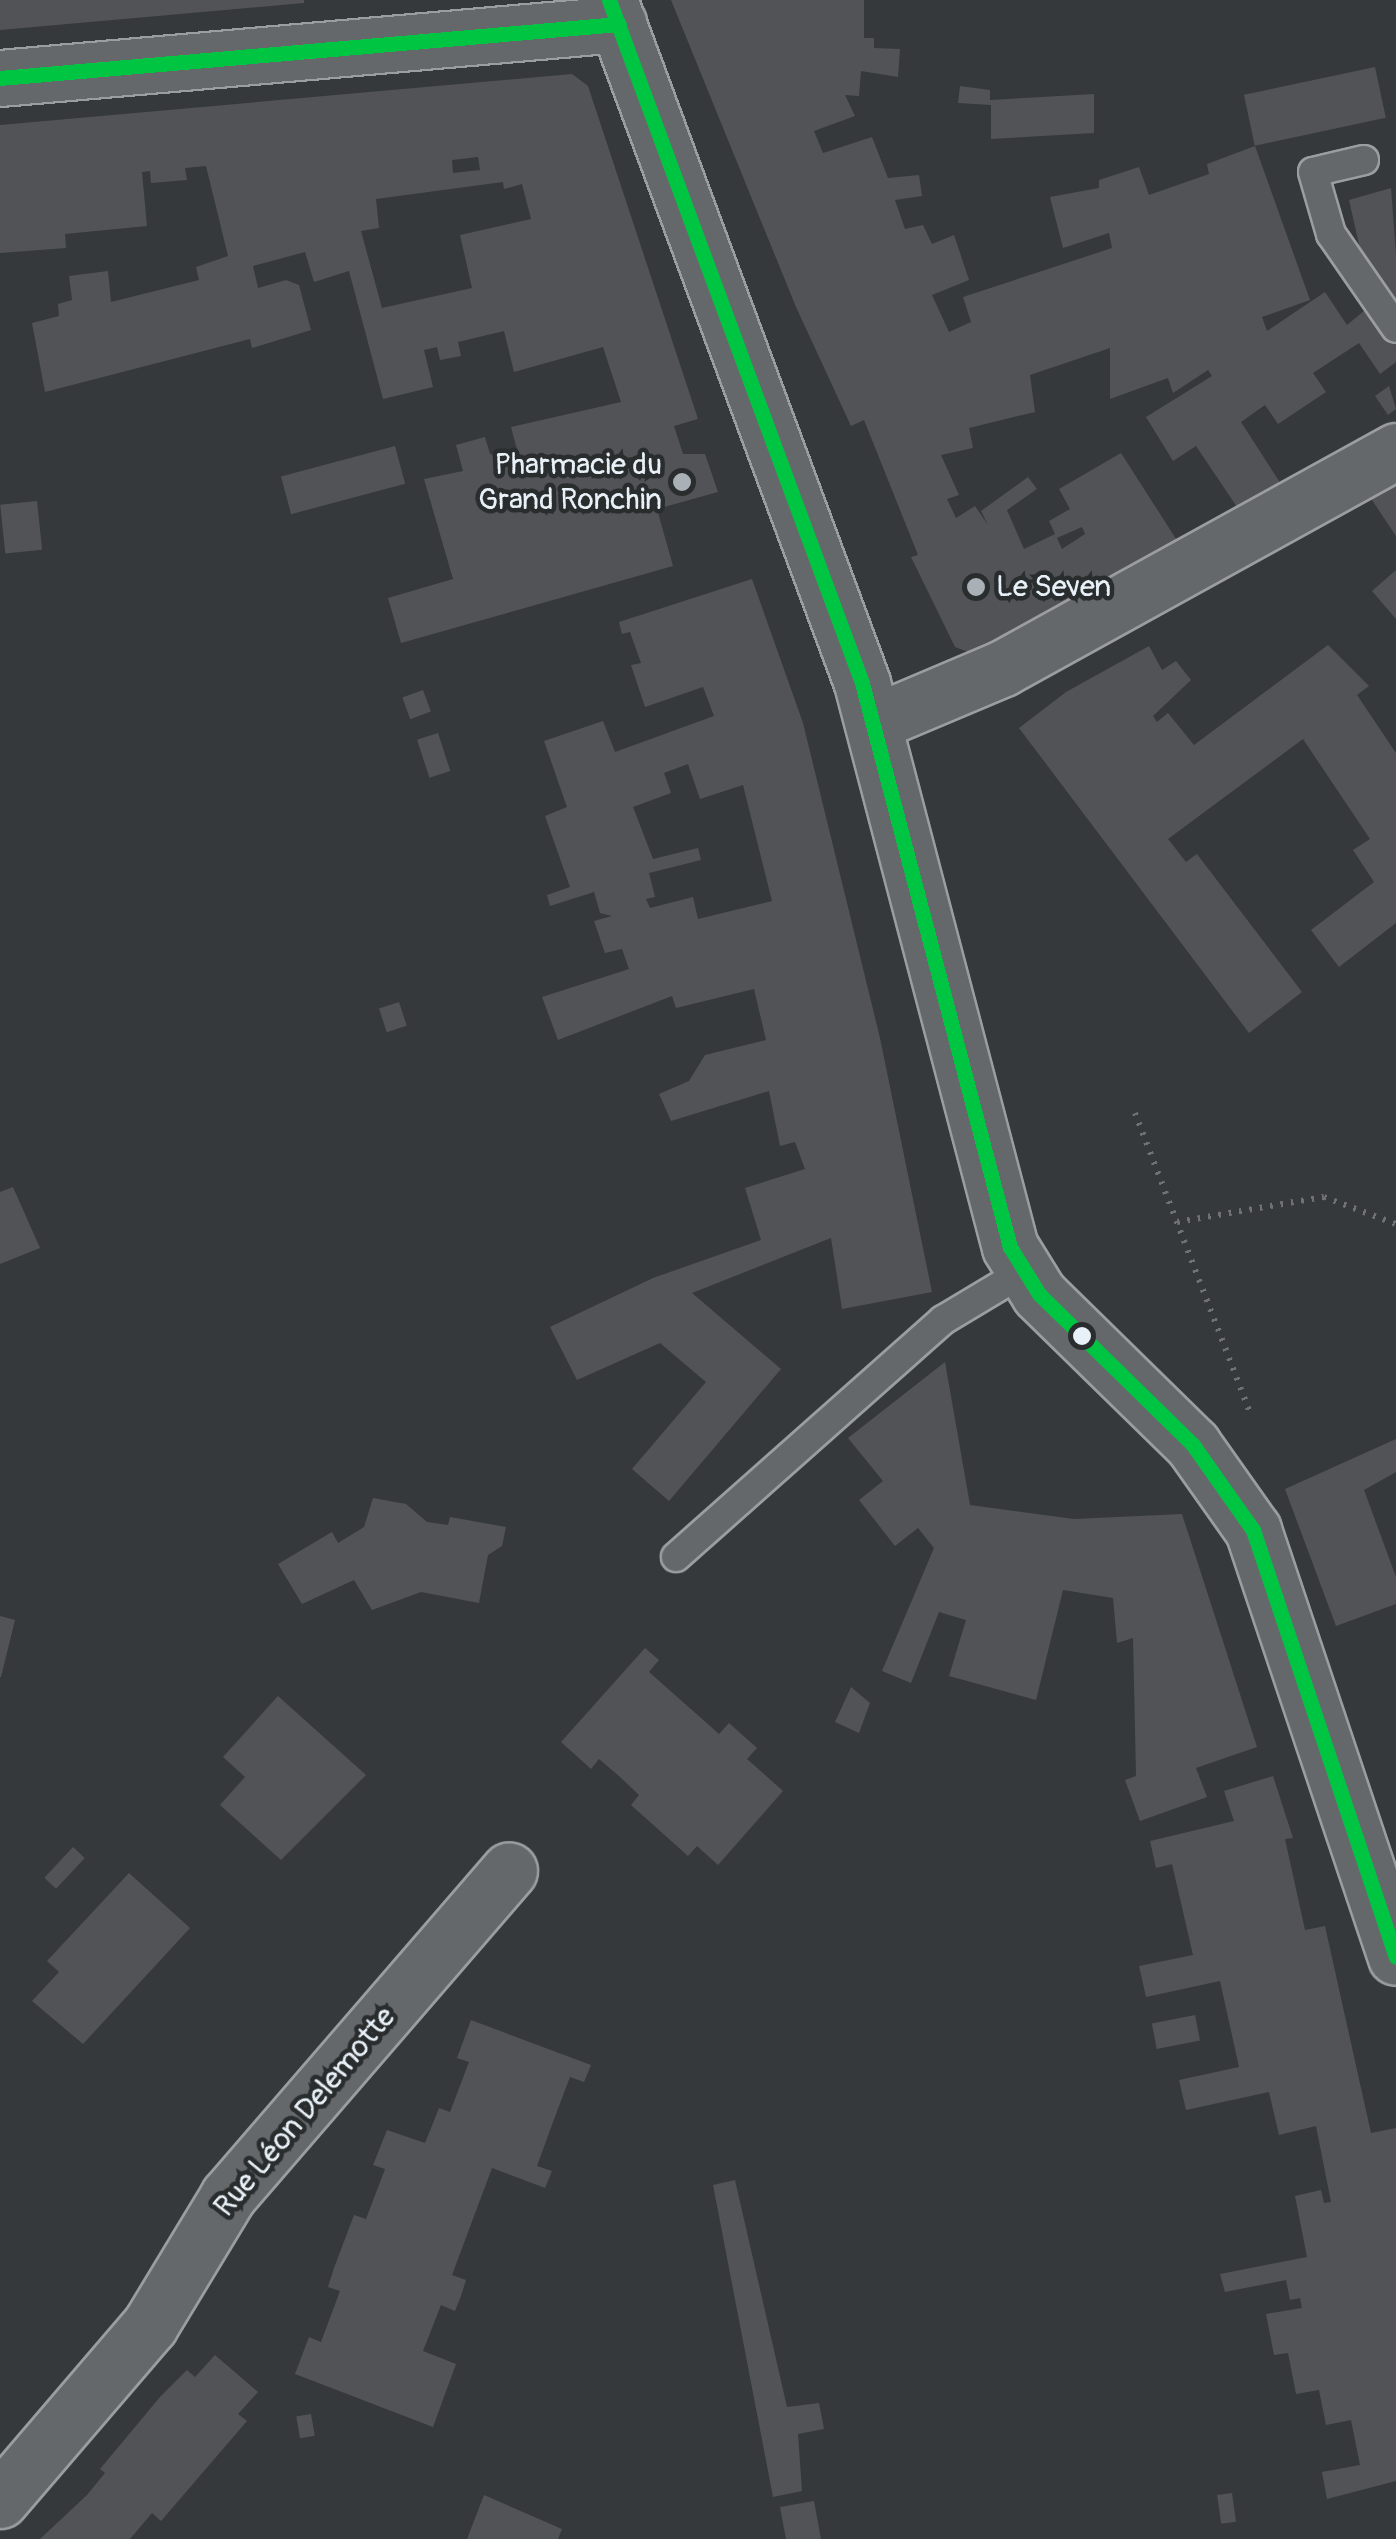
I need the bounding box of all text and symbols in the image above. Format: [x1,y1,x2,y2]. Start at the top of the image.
place label: Pharmacie du Grand Ronchin [478,447,662,518]
marker: Pharmacie du Grand Ronchin [671,471,693,493]
place label: Le Seven [996,569,1111,605]
marker: Le Seven [965,576,987,598]
unlabelled marker [1072,1326,1092,1346]
street label: Rue Léon Delemotte [207,2000,403,2224]

